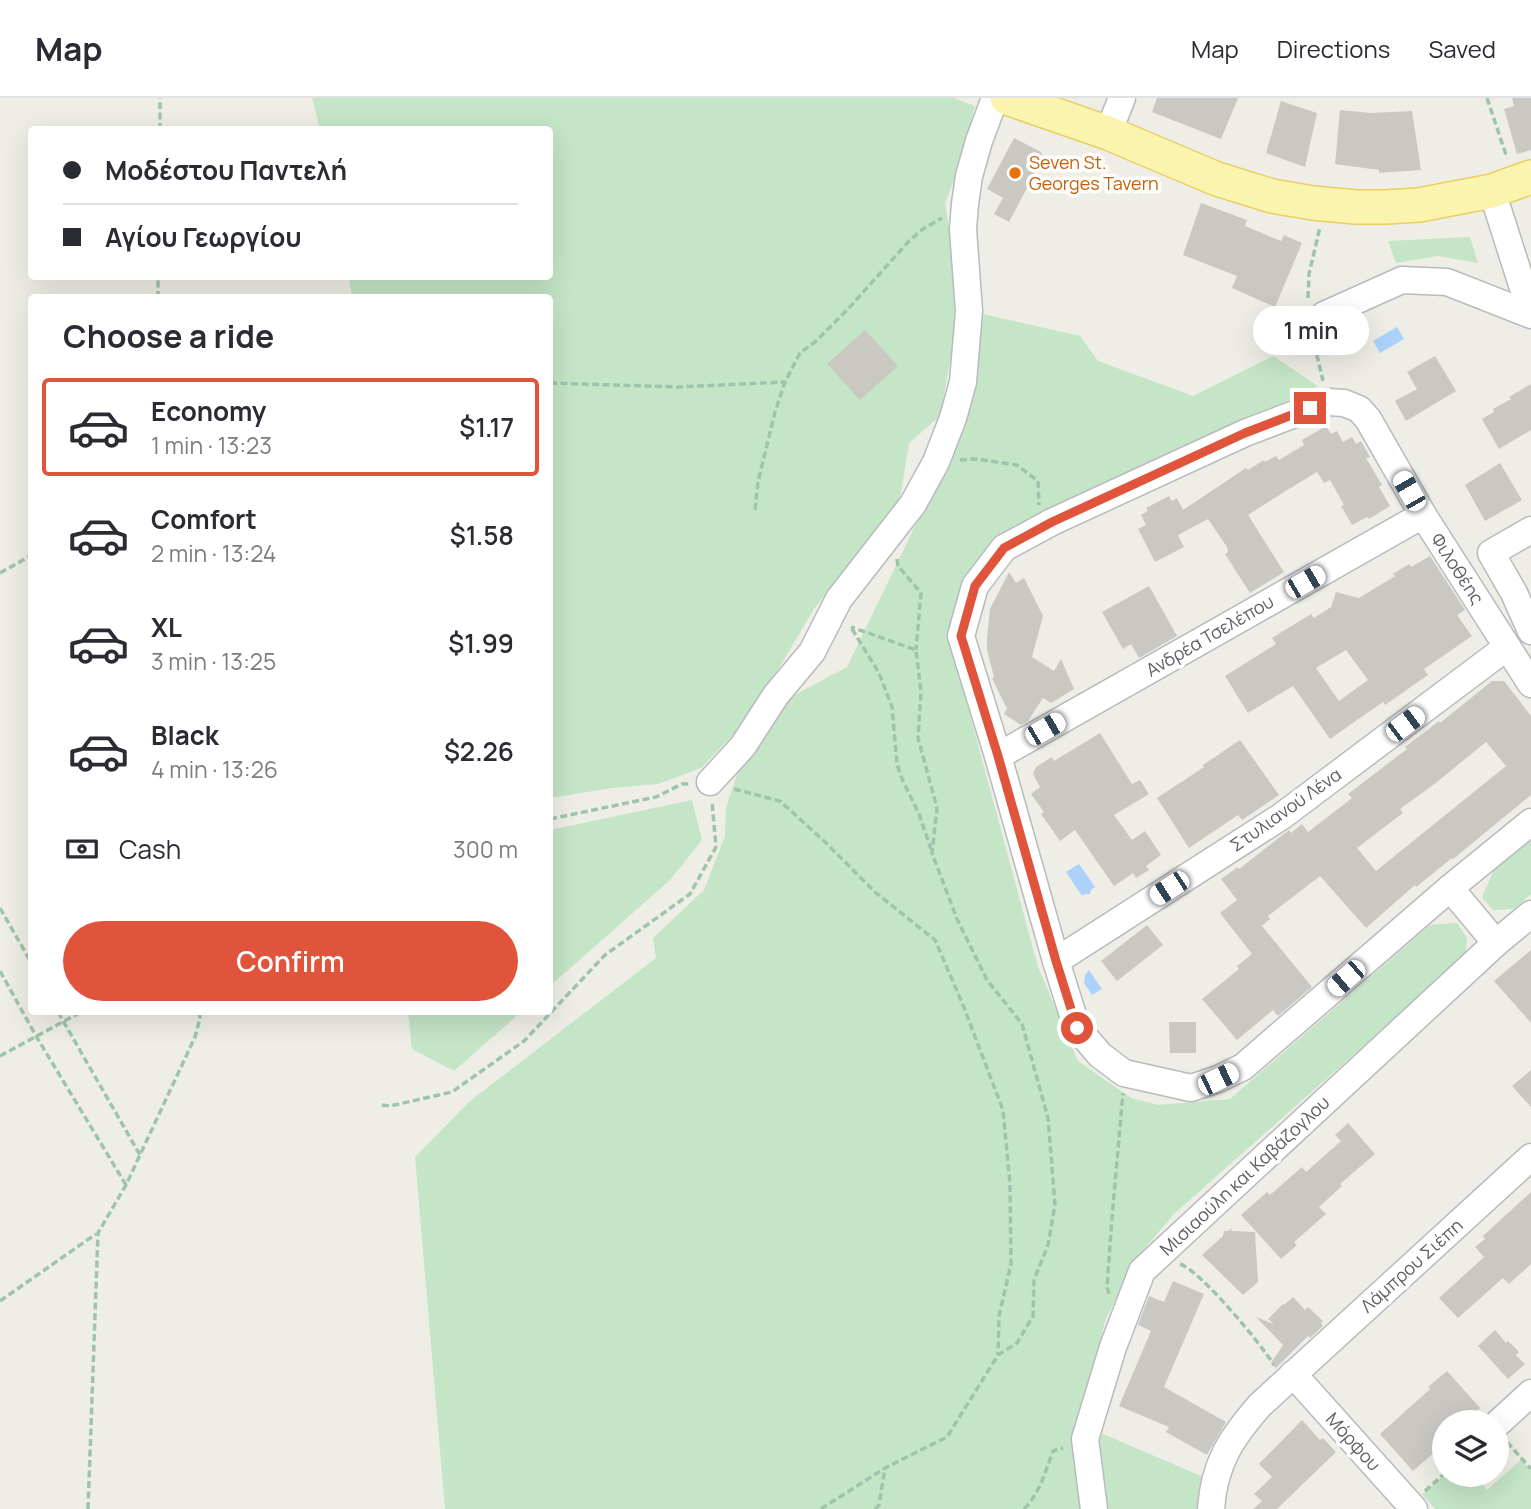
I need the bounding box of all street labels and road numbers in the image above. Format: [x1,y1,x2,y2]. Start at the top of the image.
street label: Φιλοθέης [1426,528,1490,609]
street label: Ανδρέα Τσελέπου [1141,589,1278,682]
street label: Στυλιανού Λένα [1225,762,1346,857]
street label: Μισιαούλη και Καβάζογλου [1154,1090,1334,1260]
street label: Λάμπρου Σιέπη [1355,1213,1468,1318]
street label: Μόρφου [1321,1407,1386,1476]

